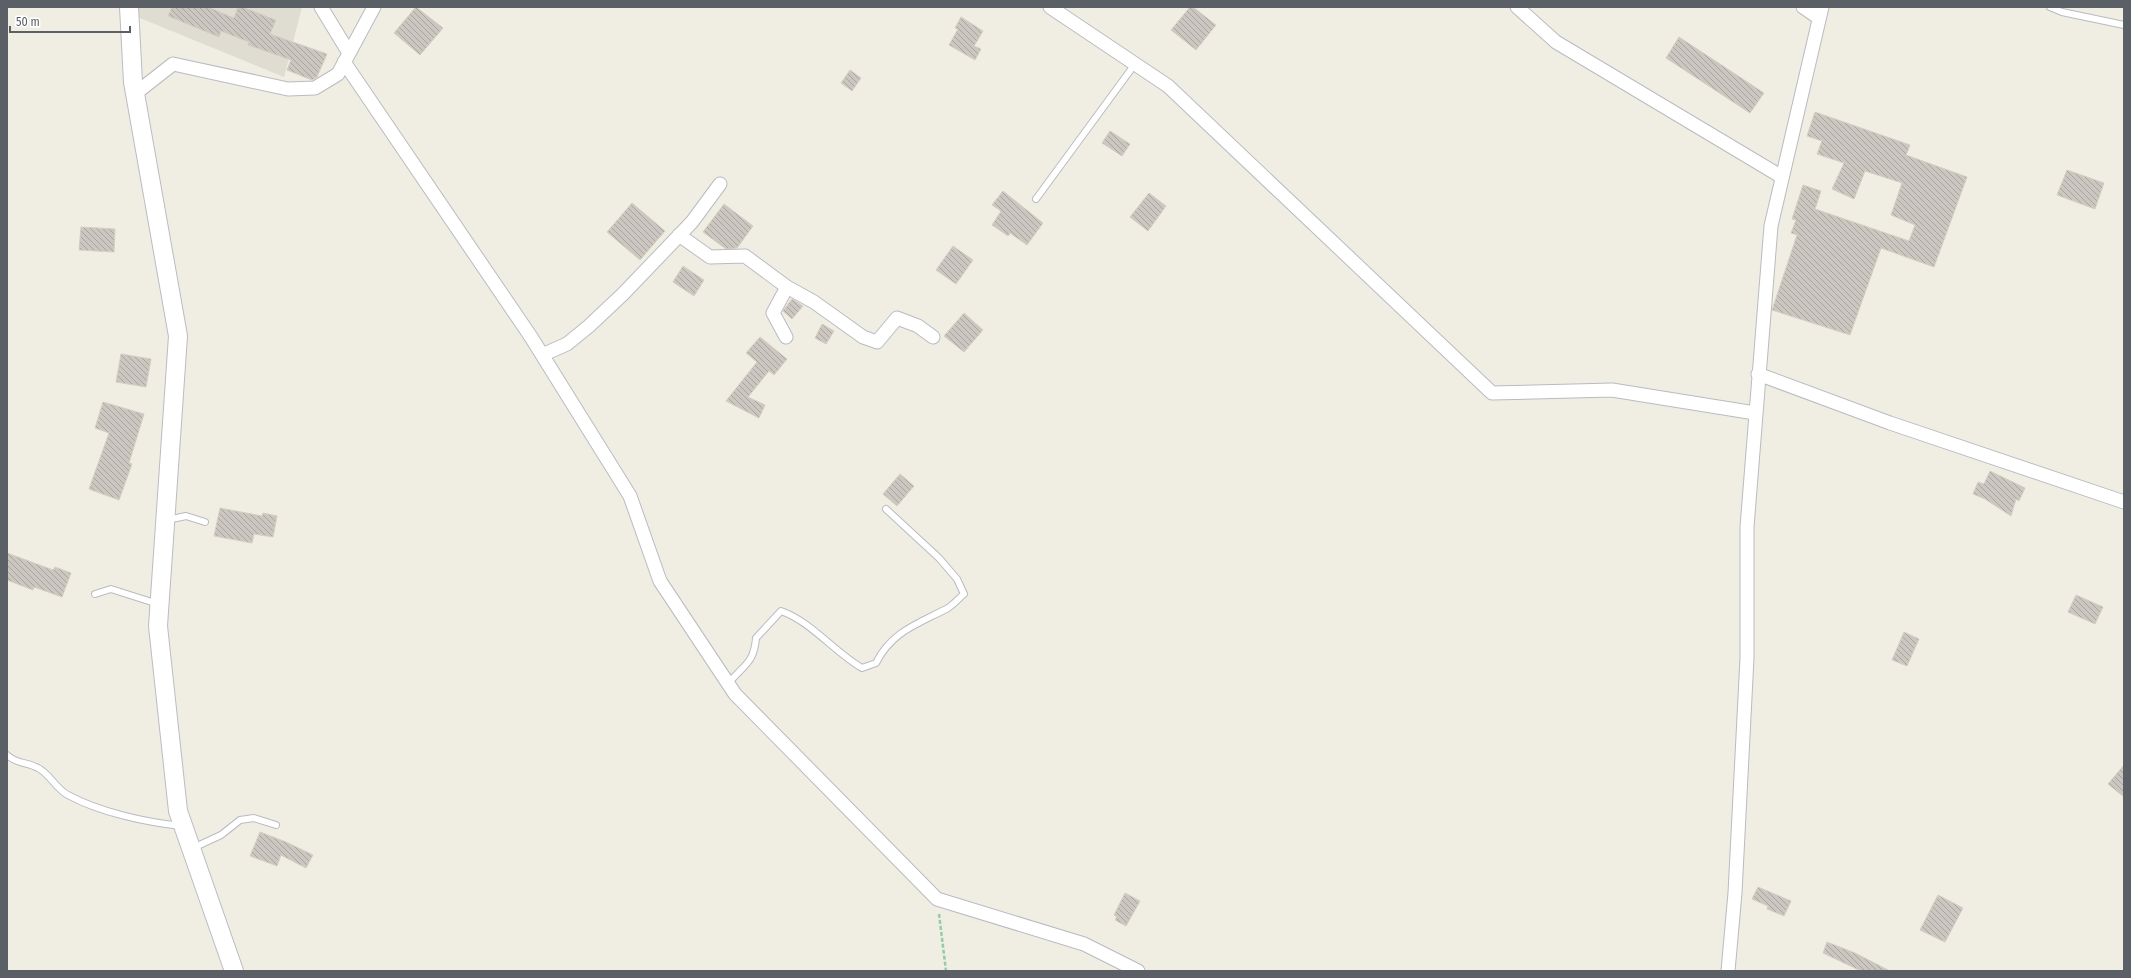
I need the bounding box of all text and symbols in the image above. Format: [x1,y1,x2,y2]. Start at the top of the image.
scale bar [10,8,130,34]
text: 50 m [16,15,40,29]

